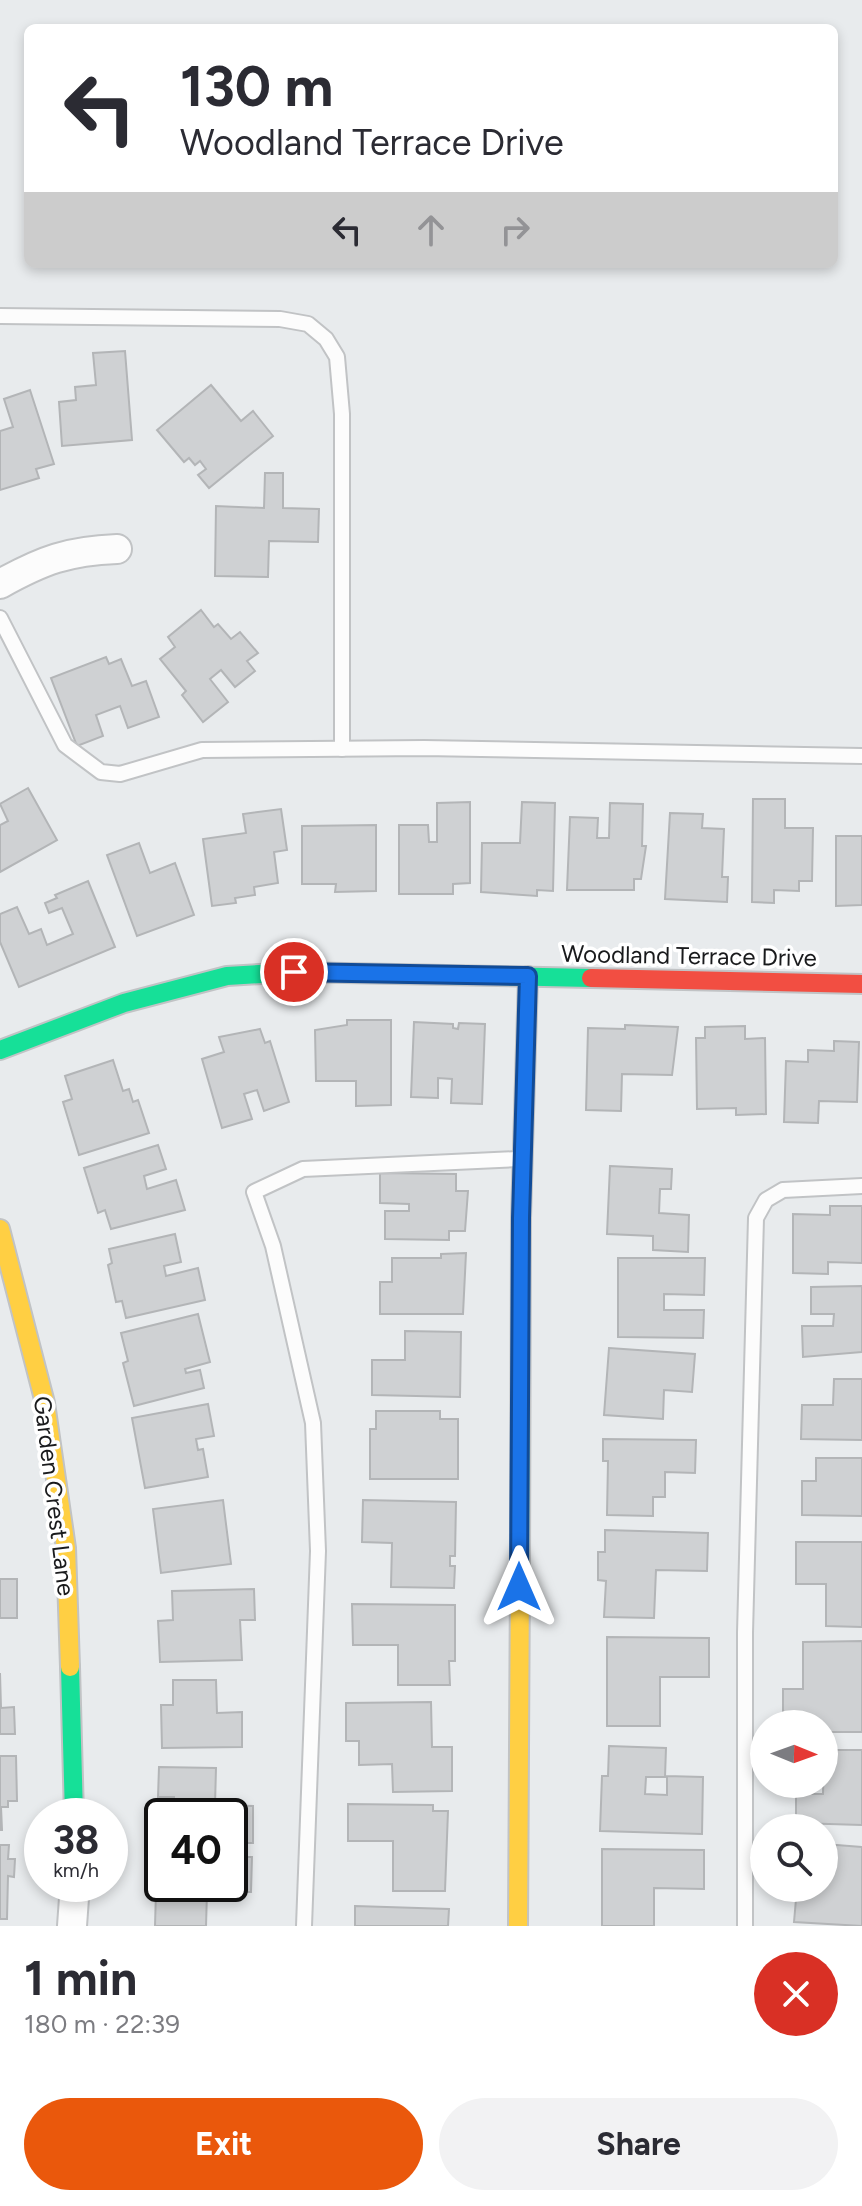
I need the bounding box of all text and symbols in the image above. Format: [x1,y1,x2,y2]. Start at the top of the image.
text: 130 m [180,53,333,120]
icon: left [48,56,152,160]
text: Woodland Terrace Drive [180,121,564,164]
icon: left [325,208,369,252]
icon: ahead [409,208,453,252]
icon: right [493,208,537,252]
pin [260,938,328,1006]
street label: Woodland Terrace Drive [561,939,817,972]
icon: arrive [272,950,316,994]
street label: Garden Crest Lane [28,1394,81,1597]
position arrow [477,1545,561,1629]
north arrow [750,1710,838,1798]
map controls [750,1710,838,1902]
speed limit sign: 40 [144,1798,248,1902]
button: search [750,1814,838,1902]
text: 38 [53,1816,99,1864]
text: km/h [53,1858,99,1882]
text: 1 min [24,1949,137,2007]
button: close [754,1952,838,2036]
text: 180 m · 22:39 [24,2008,180,2040]
button: Exit [24,2098,423,2190]
button: Share [439,2098,838,2190]

